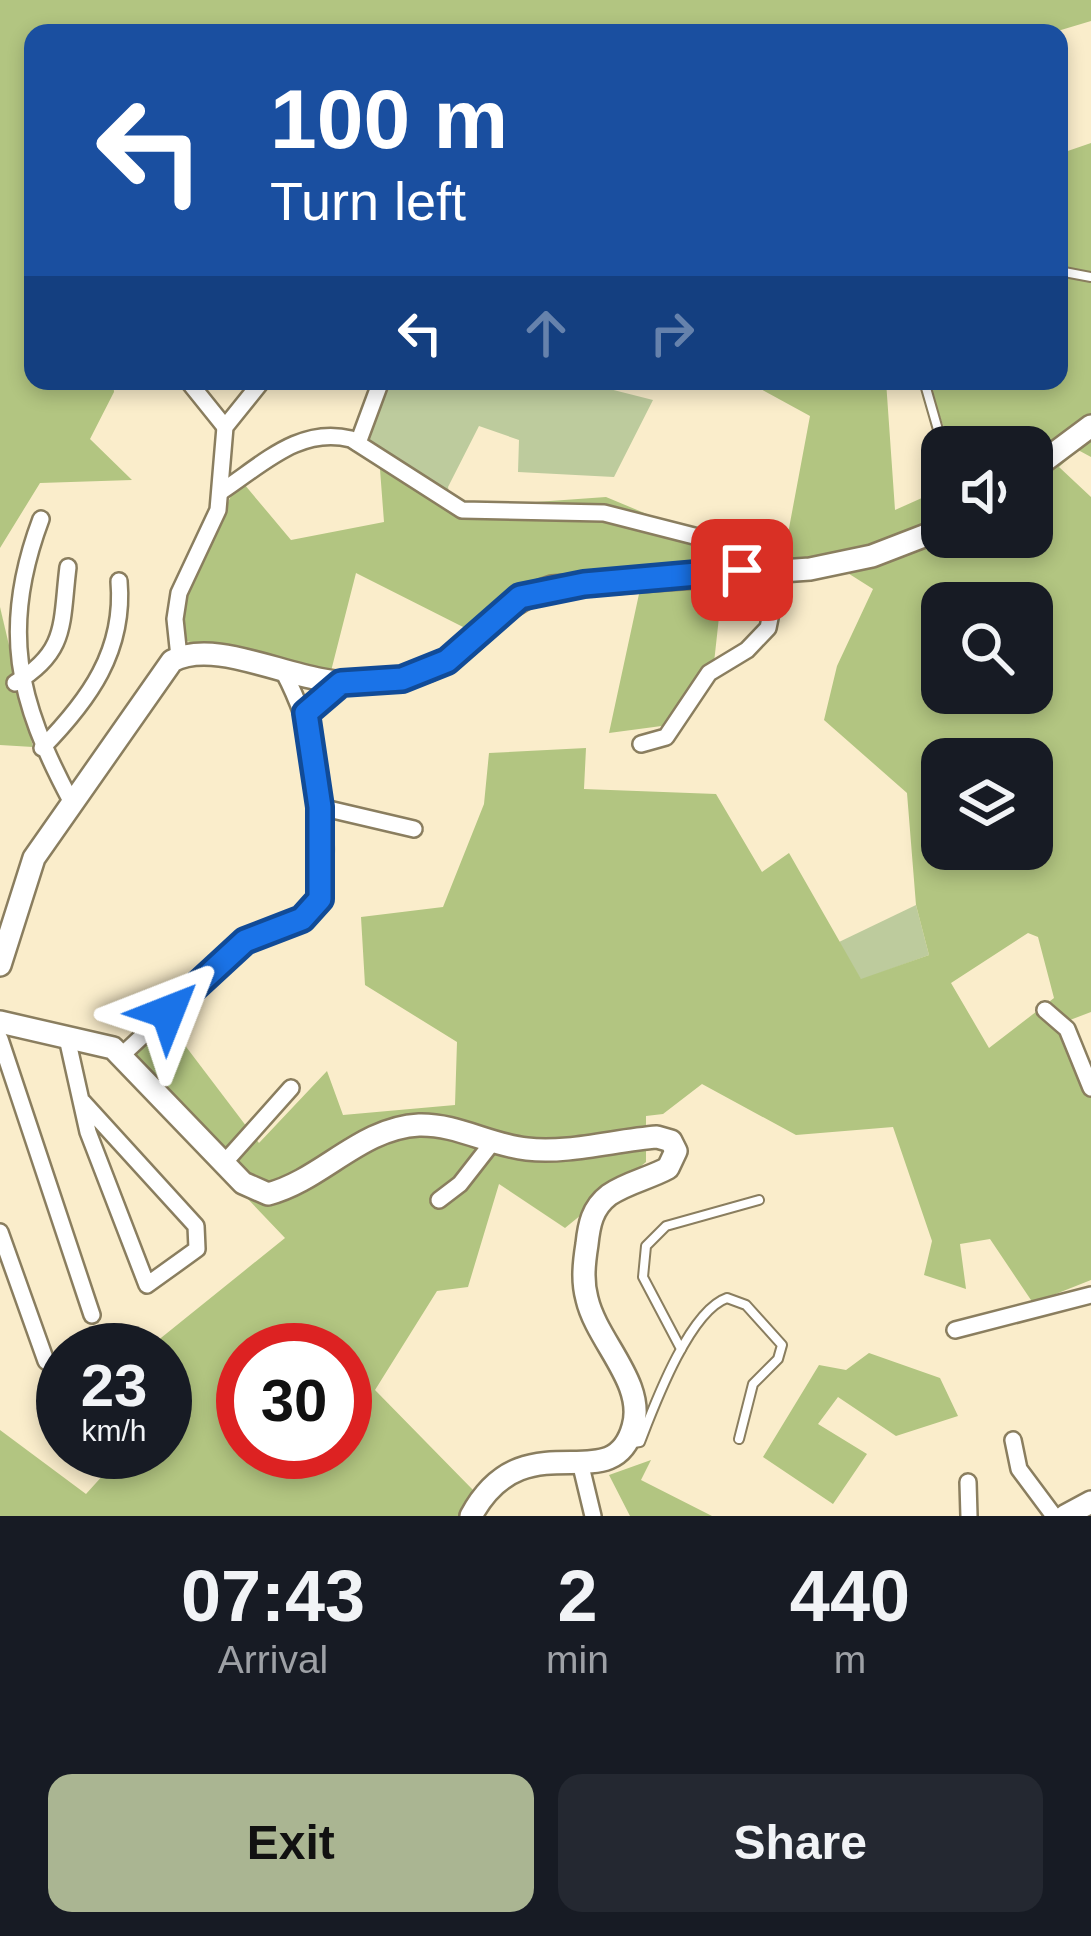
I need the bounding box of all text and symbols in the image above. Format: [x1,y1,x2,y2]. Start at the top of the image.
icon: left [72,72,228,228]
text: 100 m [270,72,508,166]
text: Turn left [270,171,466,231]
icon: left [387,300,453,366]
icon: ahead [513,300,579,366]
icon: right [639,300,705,366]
map controls [921,426,1053,870]
button: sound [921,426,1053,558]
pin [691,519,793,621]
icon: arrive [709,537,775,603]
button: search [921,582,1053,714]
button: layers [921,738,1053,870]
position arrow [105,949,231,1075]
speed limit sign: 30 [216,1323,372,1479]
text: 23 [81,1352,147,1419]
text: km/h [81,1414,147,1447]
text: 07:43 [181,1556,365,1636]
text: 2 [557,1556,598,1636]
text: 440 [790,1556,910,1636]
text: Arrival [218,1638,328,1681]
text: min [546,1638,609,1681]
text: m [834,1638,866,1681]
button: Exit [48,1774,534,1912]
button: Share [558,1774,1043,1912]

